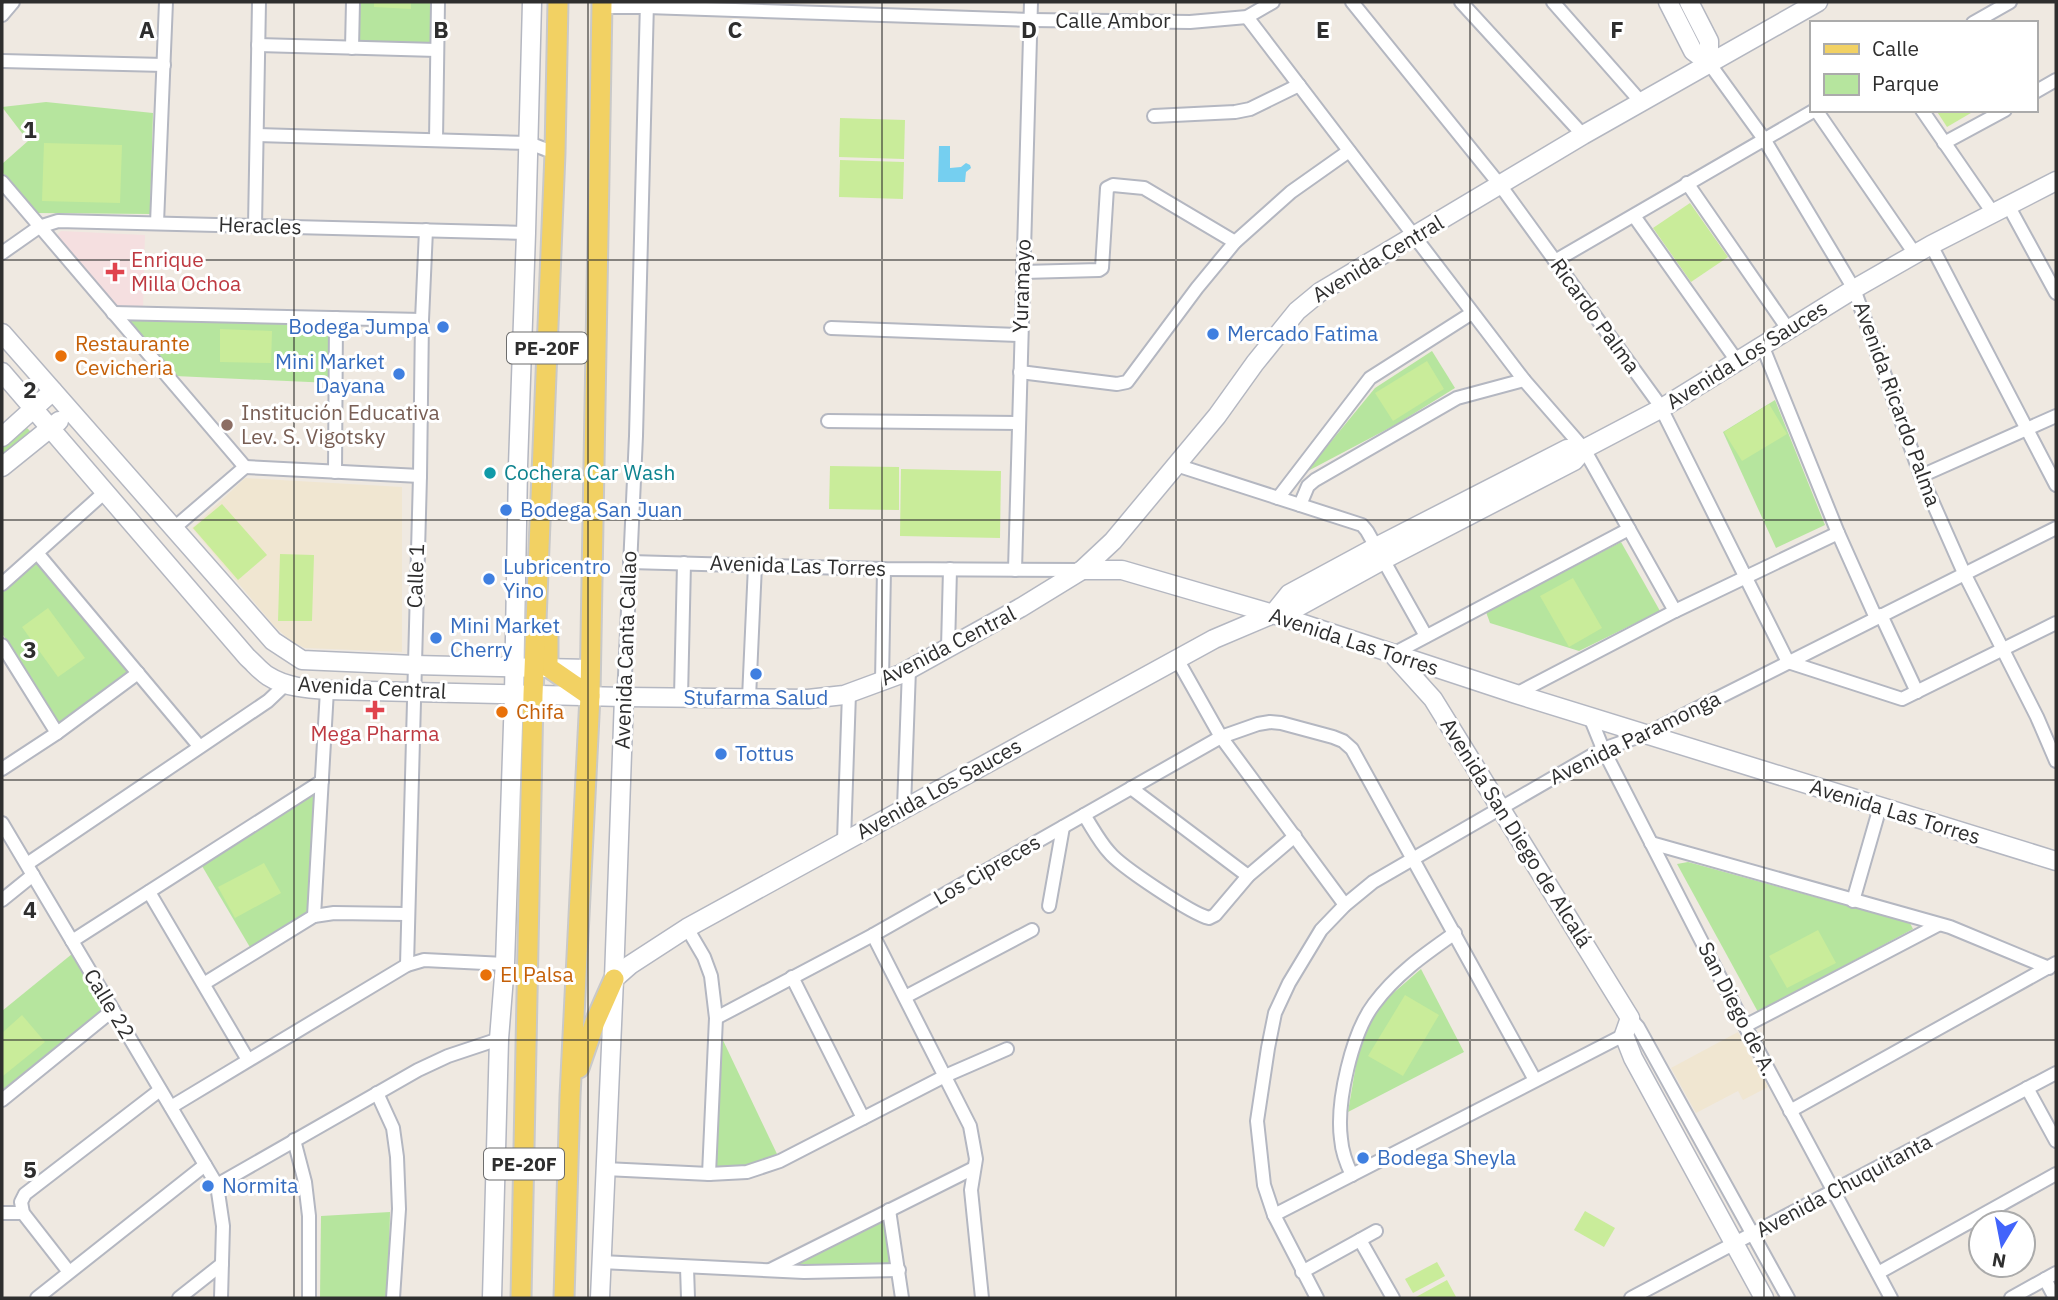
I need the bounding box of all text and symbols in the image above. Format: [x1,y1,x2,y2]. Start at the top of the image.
street label: Calle Ambor [1055,6,1171,34]
text: A [139,14,155,44]
text: B [433,14,449,44]
text: C [728,14,743,44]
text: D [1021,14,1037,44]
text: E [1316,14,1330,44]
text: F [1610,14,1624,44]
legend [1810,21,2037,112]
text: Calle [1872,34,1919,62]
text: Parque [1872,69,1939,97]
text: 1 [23,114,37,144]
street label: Avenida Central [1307,208,1449,308]
street label: Heracles [218,210,302,240]
street label: Yuramayo [1005,238,1037,334]
place label: Enrique Milla Ochoa [131,245,241,297]
street label: Ricardo Palma [1545,252,1647,379]
marker: Enrique Milla Ochoa [105,262,125,282]
street label: Avenida Los Sauces [1661,293,1832,415]
street label: Avenida Ricardo Palma [1848,297,1948,510]
place label: Bodega Jumpa [288,312,429,340]
marker: Bodega Jumpa [435,319,451,335]
place label: Mercado Fatima [1227,319,1378,347]
marker: Mercado Fatima [1205,326,1221,342]
place label: Restaurante Cevicheria [75,329,190,381]
road number: PE-20F [507,332,587,364]
place label: Mini Market Dayana [275,347,385,399]
marker: Restaurante Cevicheria [53,348,69,364]
marker: Mini Market Dayana [391,366,407,382]
text: 2 [23,374,37,404]
place label: Institución Educativa Lev. S. Vigotsky [241,398,440,450]
marker: Institución Educativa Lev. S. Vigotsky [219,417,235,433]
place label: Cochera Car Wash [504,458,675,486]
marker: Cochera Car Wash [482,465,498,481]
place label: Bodega San Juan [520,495,682,523]
marker: Bodega San Juan [498,502,514,518]
street label: Calle 1 [400,543,430,609]
street label: Avenida Las Torres [709,548,887,582]
street label: Avenida Canta Callao [608,550,642,750]
place label: Lubricentro Yino [503,552,611,604]
marker: Lubricentro Yino [481,571,497,587]
street label: Avenida Central [875,599,1020,691]
street label: Avenida Las Torres [1266,600,1443,682]
place label: Mini Market Cherry [450,611,560,663]
marker: Mini Market Cherry [428,630,444,646]
text: 3 [23,634,37,664]
marker: Stufarma Salud [748,666,764,682]
street label: Avenida Central [297,669,447,705]
place label: Stufarma Salud [684,683,828,711]
street label: Avenida Paramonga [1544,684,1725,791]
place label: Chifa [516,697,564,725]
marker: Mega Pharma [367,702,383,718]
marker: Chifa [494,704,510,720]
street label: Avenida San Diego de Alcalá [1435,712,1599,953]
place label: Mega Pharma [311,719,439,747]
street label: Avenida Los Sauces [851,731,1026,845]
place label: Tottus [735,739,794,767]
marker: Tottus [713,746,729,762]
street label: Avenida Las Torres [1807,772,1984,850]
street label: Los Cipreces [928,827,1045,911]
text: 4 [23,894,37,924]
street label: San Diego de A. [1692,937,1784,1080]
place label: El Palsa [500,960,574,988]
street label: Calle 22 [78,963,142,1044]
marker: El Palsa [478,967,494,983]
street label: Avenida Chuquitanta [1751,1127,1936,1243]
place label: Bodega Sheyla [1377,1143,1516,1171]
road number: PE-20F [484,1148,564,1180]
marker: Bodega Sheyla [1355,1150,1371,1166]
text: 5 [23,1154,37,1184]
place label: Normita [222,1171,298,1199]
marker: Normita [200,1178,216,1194]
north arrow [1967,1209,2037,1279]
text: N [1990,1248,2008,1274]

